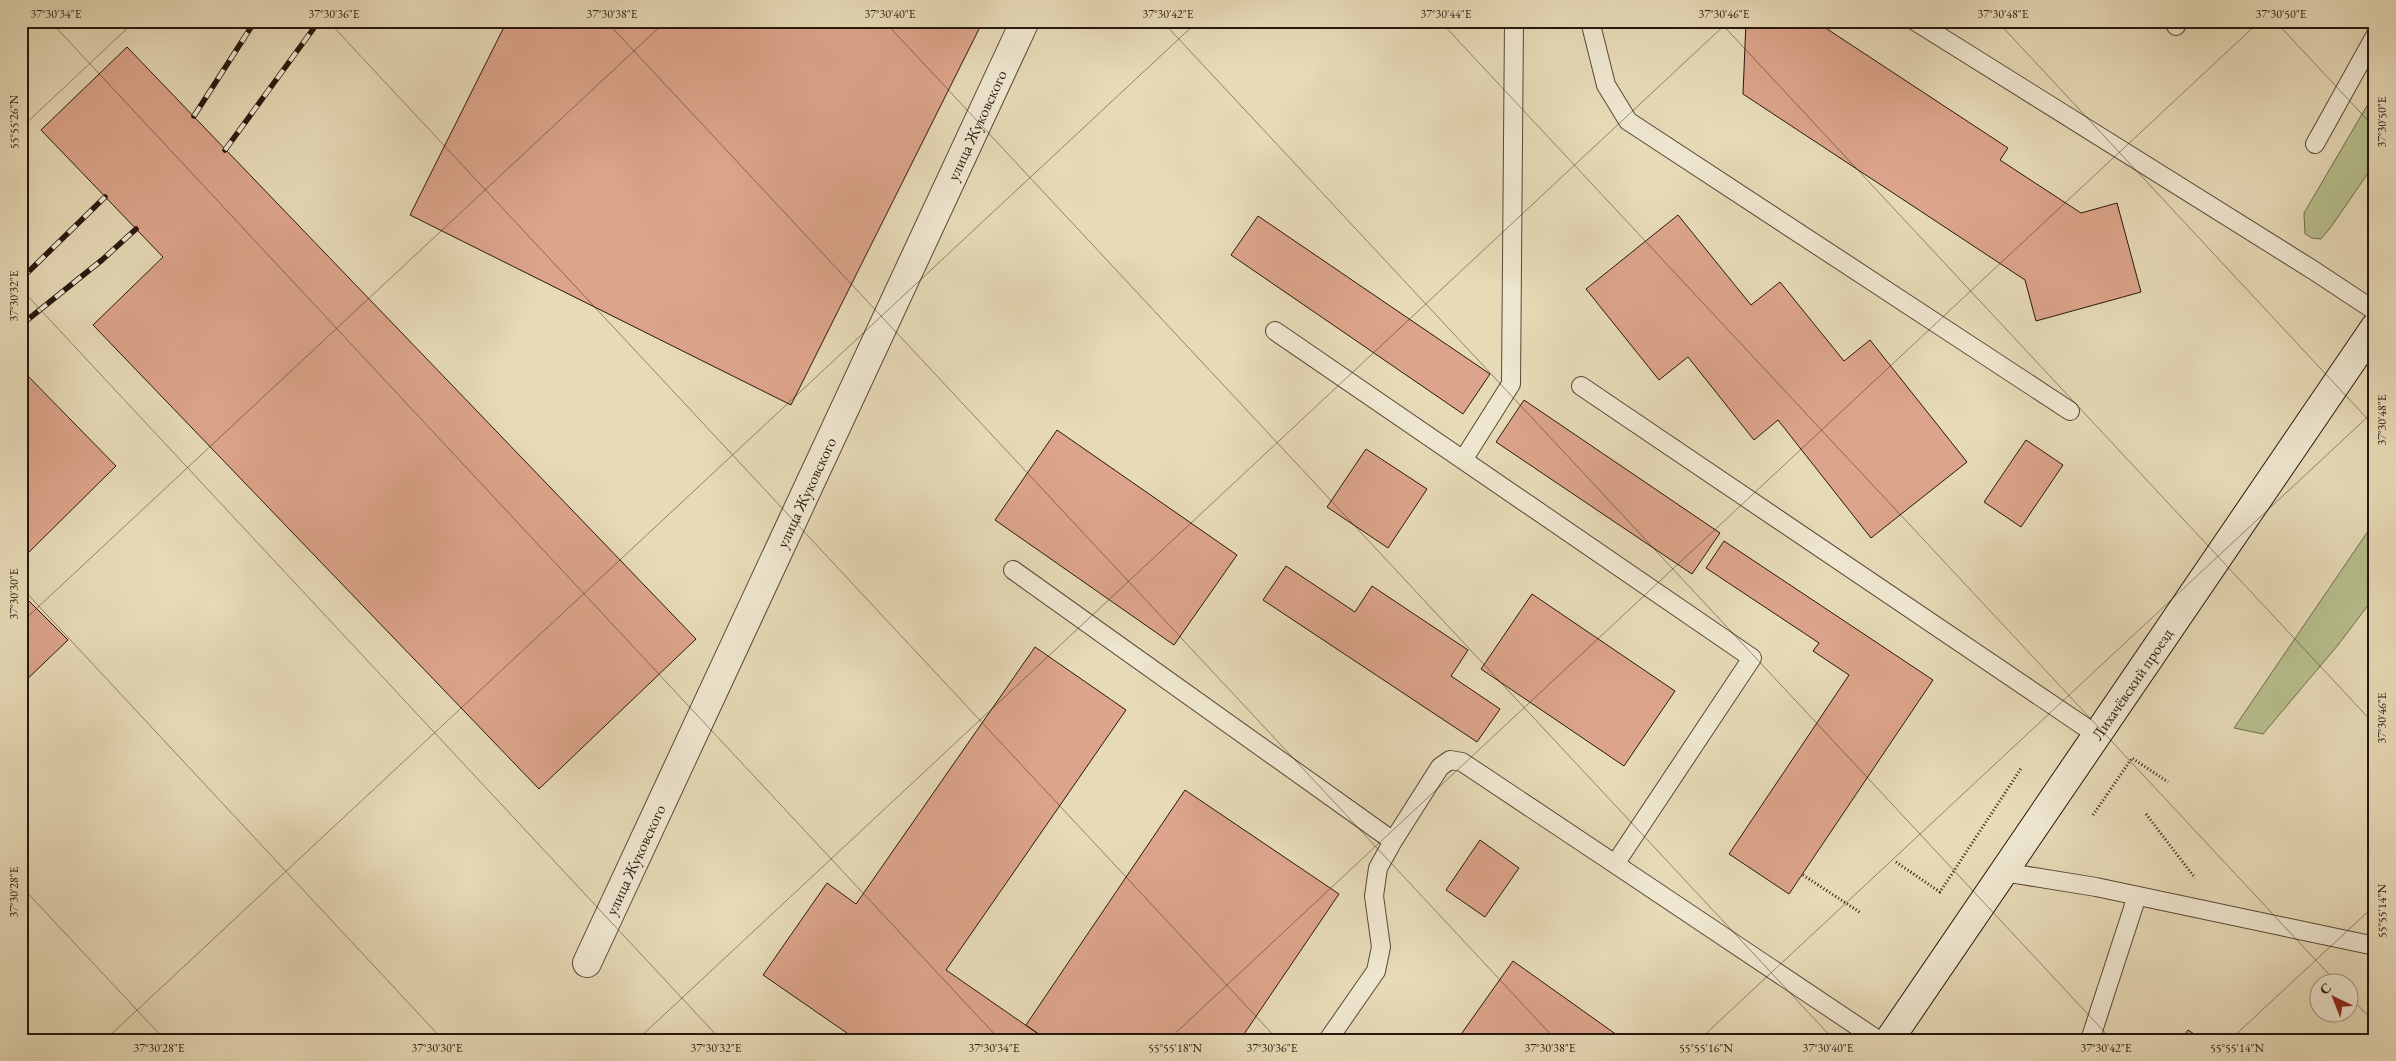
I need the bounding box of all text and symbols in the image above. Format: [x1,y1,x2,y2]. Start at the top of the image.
text: 37°30'34"E [30,6,82,22]
text: 37°30'36"E [308,6,360,22]
text: 37°30'38"E [586,6,638,22]
text: 37°30'40"E [864,6,916,22]
text: 37°30'42"E [1142,6,1194,22]
text: 37°30'44"E [1420,6,1472,22]
text: 37°30'46"E [1698,6,1750,22]
text: 37°30'48"E [1977,6,2029,22]
text: 37°30'50"E [2255,6,2307,22]
street label: улица Жуковского [942,67,1012,184]
text: 55°55'26"N [6,95,22,149]
text: 37°30'50"E [2374,96,2390,148]
text: 37°30'32"E [6,270,22,322]
text: 37°30'48"E [2374,394,2390,446]
street label: улица Жуковского [771,434,841,551]
text: 37°30'30"E [6,568,22,620]
street label: Лихачёвский проезд [2087,624,2178,744]
text: 37°30'46"E [2374,692,2390,744]
street label: улица Жуковского [601,801,670,919]
text: 37°30'28"E [6,866,22,918]
text: 55°55'14"N [2374,884,2390,938]
north arrow [2308,974,2358,1024]
text: С [2315,978,2335,998]
text: 37°30'28"E [133,1040,185,1056]
text: 37°30'30"E [411,1040,463,1056]
text: 37°30'32"E [690,1040,742,1056]
text: 37°30'34"E [968,1040,1020,1056]
text: 55°55'18"N [1148,1040,1202,1056]
text: 37°30'36"E [1246,1040,1298,1056]
text: 37°30'38"E [1524,1040,1576,1056]
text: 55°55'16"N [1679,1040,1733,1056]
text: 37°30'40"E [1802,1040,1854,1056]
text: 37°30'42"E [2080,1040,2132,1056]
text: 55°55'14"N [2210,1040,2264,1056]

